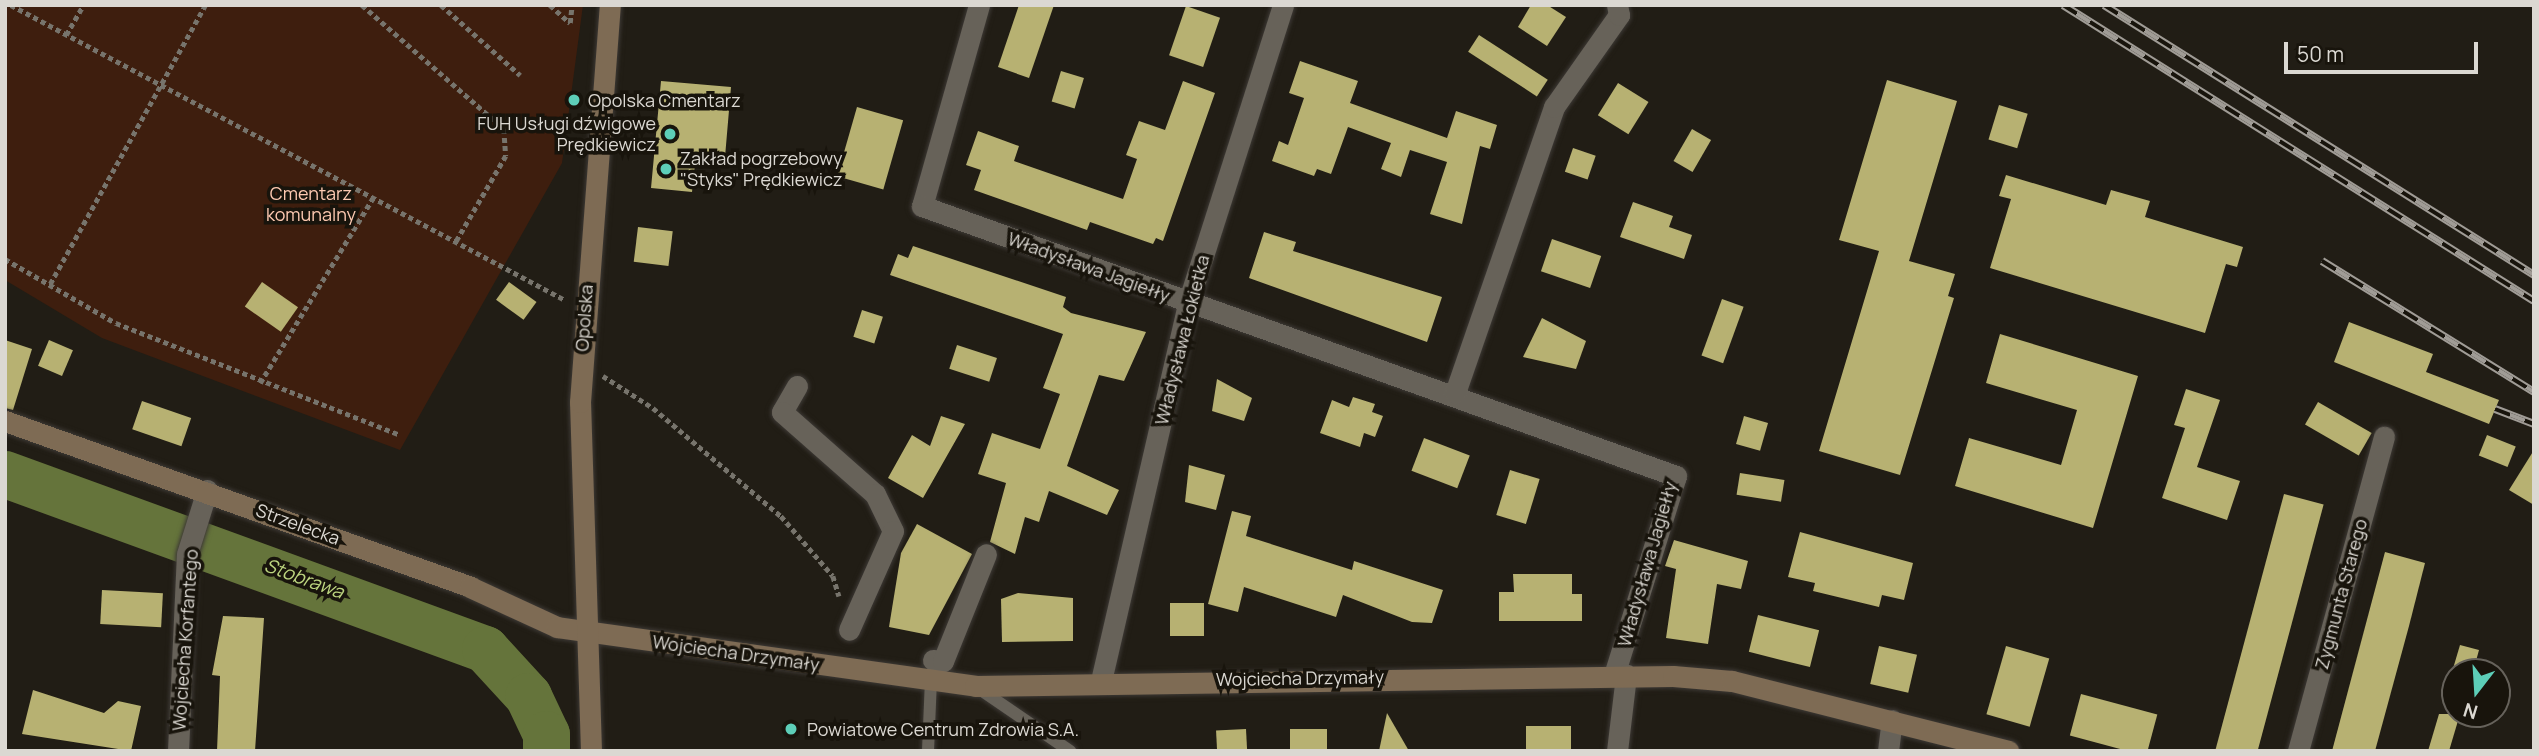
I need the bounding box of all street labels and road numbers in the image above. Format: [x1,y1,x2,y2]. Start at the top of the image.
street label: Władysława Jagiełły [1005,228,1173,306]
street label: Władysława Łokietka [1150,253,1214,427]
street label: Opolska [571,284,597,352]
street label: Władysława Jagiełły [1613,479,1681,649]
street label: Strzelecka [253,499,343,549]
street label: Zygmunta Starego [2311,516,2371,672]
street label: Wojciecha Korfantego [168,548,202,732]
street label: Wojciecha Drzymały [651,631,821,675]
street label: Wojciecha Drzymały [1216,666,1384,690]

